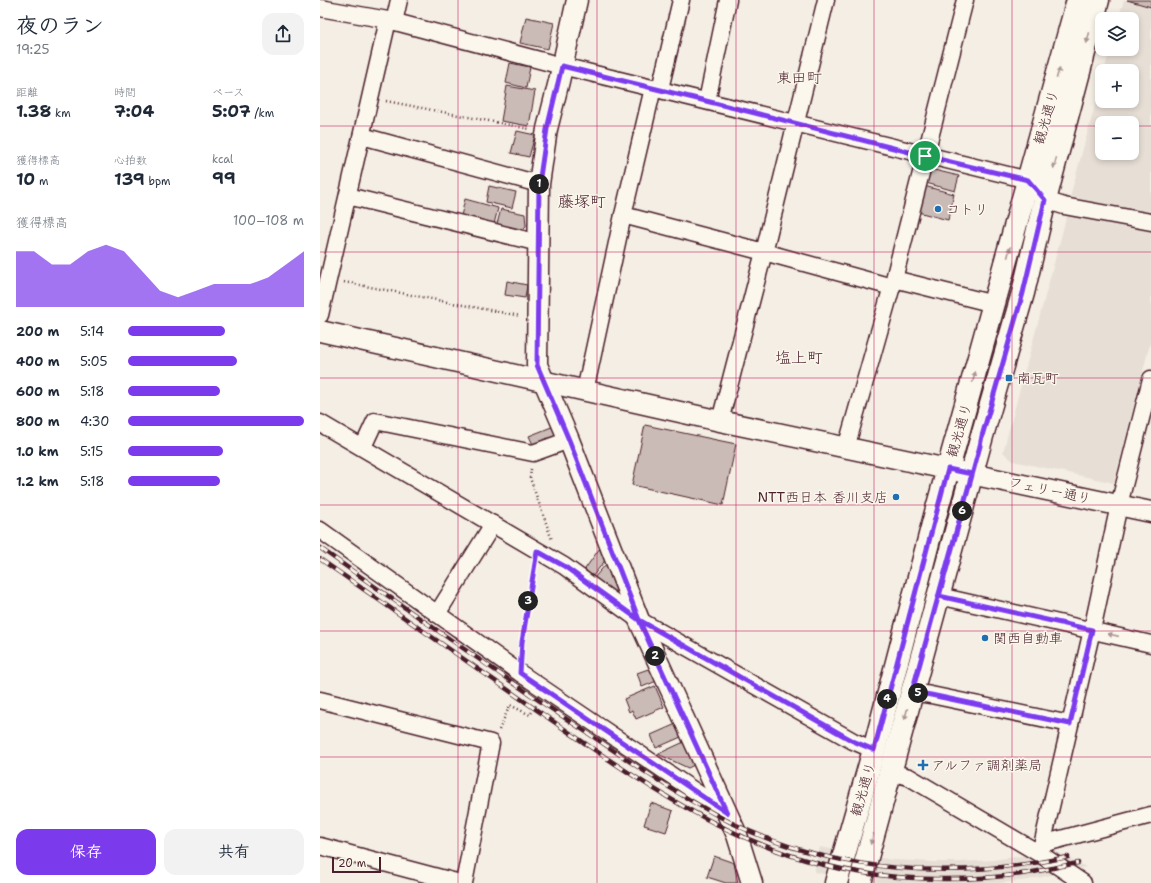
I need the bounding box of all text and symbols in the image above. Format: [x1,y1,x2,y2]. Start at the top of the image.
text: 夜のラン [16,11,104,40]
map controls [1095,12,1139,160]
button: layers [1095,12,1139,56]
button: share [262,13,304,55]
one-way arrow [1085,32,1091,44]
text: 19:25 [16,41,49,58]
button: + [1095,64,1139,108]
one-way arrow [1056,66,1062,79]
district label: 東田町 [776,68,822,88]
text: 距離 [16,85,38,100]
text: 時間 [114,85,136,100]
text: ペース [212,85,244,100]
street label: 観光通り [1030,88,1062,146]
text: 1.38 [16,100,51,122]
text: 7:04 [114,100,154,122]
text: 5:07 [212,100,251,122]
text: km [51,106,71,121]
text: /km [251,106,274,121]
button: − [1095,116,1139,160]
pin [908,139,942,173]
icon: arrive [914,145,936,167]
text: kcal [212,152,233,167]
text: 獲得標高 [16,153,60,168]
text: 心拍数 [114,153,147,168]
one-way arrow [1052,158,1058,170]
text: 99 [212,167,236,189]
text: 10 [16,168,35,190]
text: 139 [114,168,145,190]
text: m [35,174,48,189]
text: bpm [145,174,171,189]
pin: 1 [529,174,549,194]
text: 1 [536,176,542,191]
district label: 藤塚町 [558,191,606,212]
place label: コトリ [946,200,988,218]
marker: コトリ [933,204,943,214]
text: 100–108 m [233,212,304,229]
text: 獲得標高 [16,214,68,231]
one-way arrow [1006,246,1012,258]
text: 200 m [16,323,59,340]
text: 5:14 [80,323,104,340]
district label: 塩上町 [775,347,823,368]
text: 400 m [16,353,60,370]
text: 5:05 [80,353,108,370]
place label: 南瓦町 [1017,369,1059,387]
one-way arrow [971,371,977,383]
marker: 南瓦町 [1004,373,1014,383]
text: 600 m [16,383,60,400]
text: 5:18 [80,383,104,400]
street label: 観光通り [943,401,975,459]
text: 800 m [16,413,60,430]
text: 4:30 [80,413,109,430]
text: 1.0 km [16,443,58,460]
text: 5:15 [80,443,103,460]
street label: フェリー通り [1007,472,1093,508]
text: 1.2 km [16,473,59,490]
text: 5:18 [80,473,104,490]
place label: NTT西日本 香川支店 [758,488,888,506]
marker: NTT西日本 香川支店 [891,492,901,502]
pin: 6 [952,501,972,521]
text: 6 [958,503,966,518]
pin: 3 [518,591,538,611]
text: 3 [524,593,532,608]
place label: 関西自動車 [993,629,1063,647]
one-way arrow [1107,632,1119,638]
marker: 関西自動車 [980,633,990,643]
pin: 2 [645,646,665,666]
text: 2 [651,648,659,663]
pin: 5 [908,683,928,703]
text: 5 [915,685,921,700]
pin: 4 [877,689,897,709]
text: 4 [883,691,891,706]
one-way arrow [903,708,909,720]
place label: アルファ調剤薬局 [931,756,1042,774]
street label: 観光通り [847,760,879,818]
marker: アルファ調剤薬局 [918,760,928,770]
button: 保存 [16,829,156,875]
button: 共有 [164,829,304,875]
one-way arrow [869,834,875,846]
scale bar [332,855,381,874]
text: 20 m [338,856,366,871]

